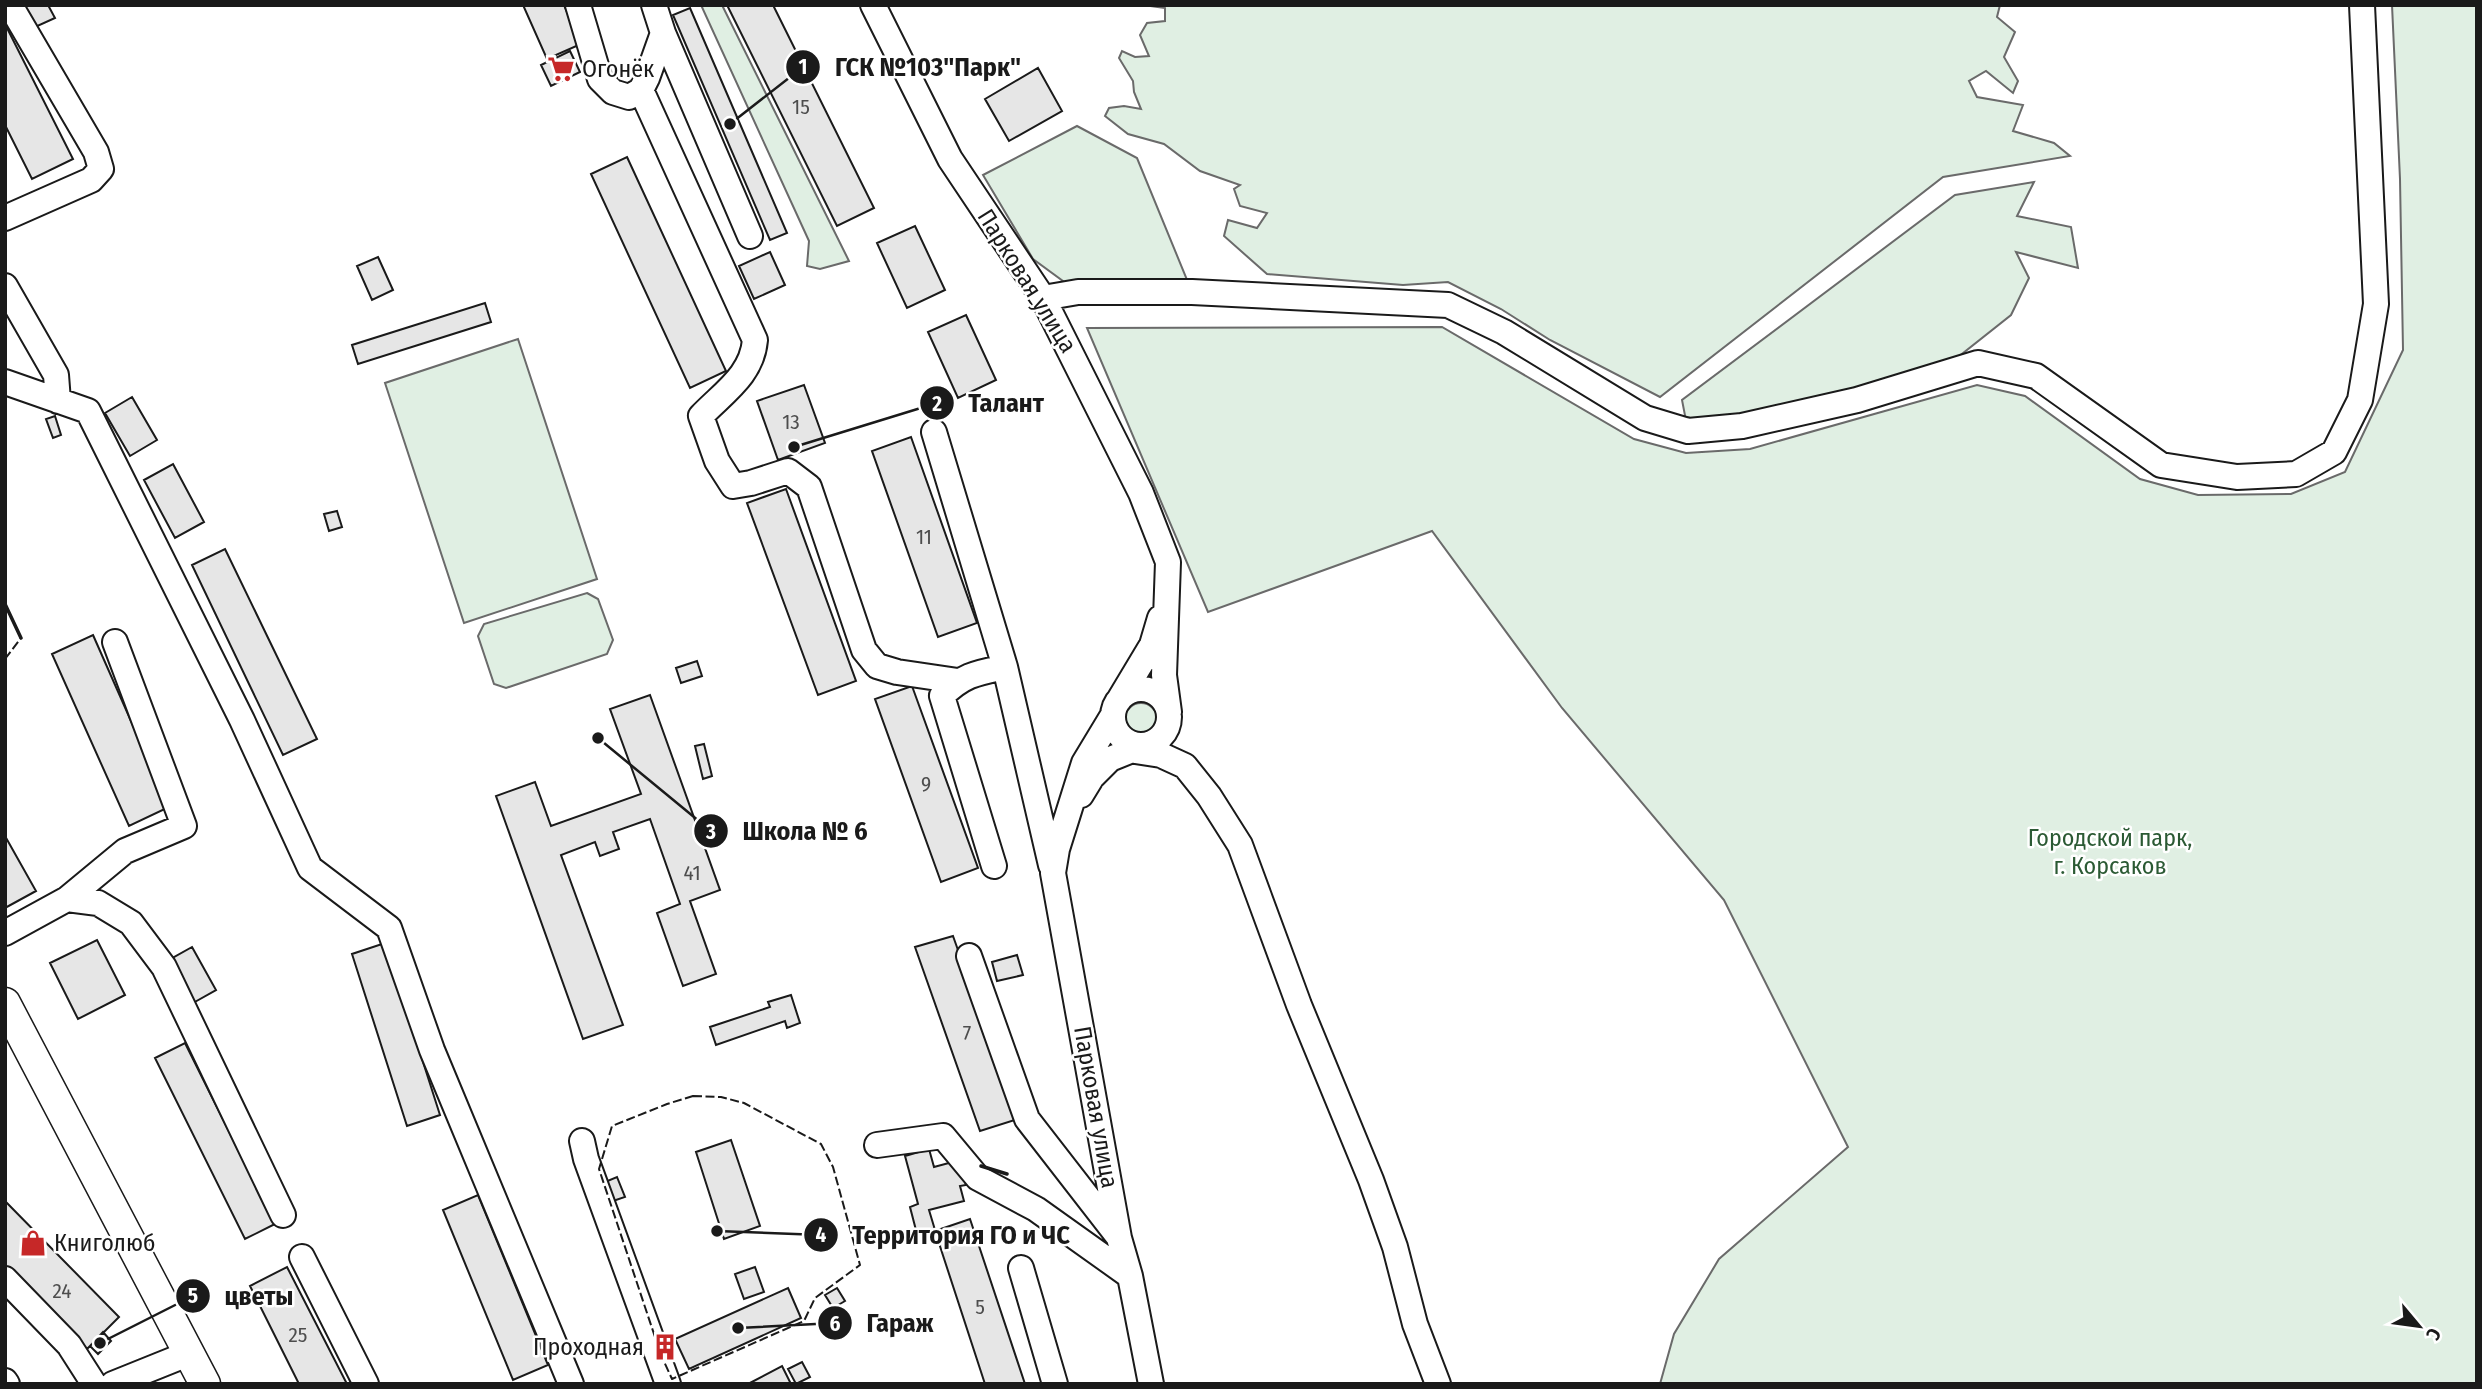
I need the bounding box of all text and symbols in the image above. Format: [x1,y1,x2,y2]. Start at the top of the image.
callout: ГСК №103"Парк" [786,43,1035,90]
text: ГСК №103"Парк" [835,52,1021,83]
supermarket icon: Огонёк [546,54,576,84]
text: 1 [799,54,807,80]
place label: Огонёк [582,55,655,83]
house number: 15 [792,94,810,120]
street label: Парковая улица [972,204,1082,358]
callout: Талант [919,380,1058,427]
text: Талант [968,388,1045,419]
text: 2 [931,391,942,417]
house number: 13 [782,409,800,435]
house number: 11 [916,524,932,550]
house number: 9 [921,771,931,797]
callout: Школа № 6 [693,808,881,855]
text: Школа № 6 [742,816,868,847]
text: 3 [705,819,716,845]
park label: Городской парк, г. Корсаков [2028,824,2192,880]
house number: 41 [683,860,701,886]
house number: 7 [963,1020,971,1046]
street label: Парковая улица [1068,1024,1124,1190]
callout: Территория ГО и ЧС [803,1211,1084,1258]
text: Территория ГО и ЧС [852,1220,1070,1251]
text: 4 [816,1222,827,1248]
shop icon: Книголюб [18,1228,48,1258]
place label: Книголюб [54,1229,155,1257]
callout: цветы [176,1272,308,1319]
house number: 24 [52,1278,72,1304]
text: цветы [225,1281,293,1312]
text: 5 [188,1283,198,1309]
north arrow [2384,1291,2454,1361]
house number: 5 [975,1294,985,1320]
callout: Гараж [818,1300,947,1347]
text: Гараж [867,1308,934,1339]
text: 6 [830,1311,841,1337]
house number: 25 [289,1322,307,1348]
text: С [2421,1324,2446,1344]
building icon: Проходная [650,1332,680,1362]
place label: Проходная [533,1333,644,1361]

